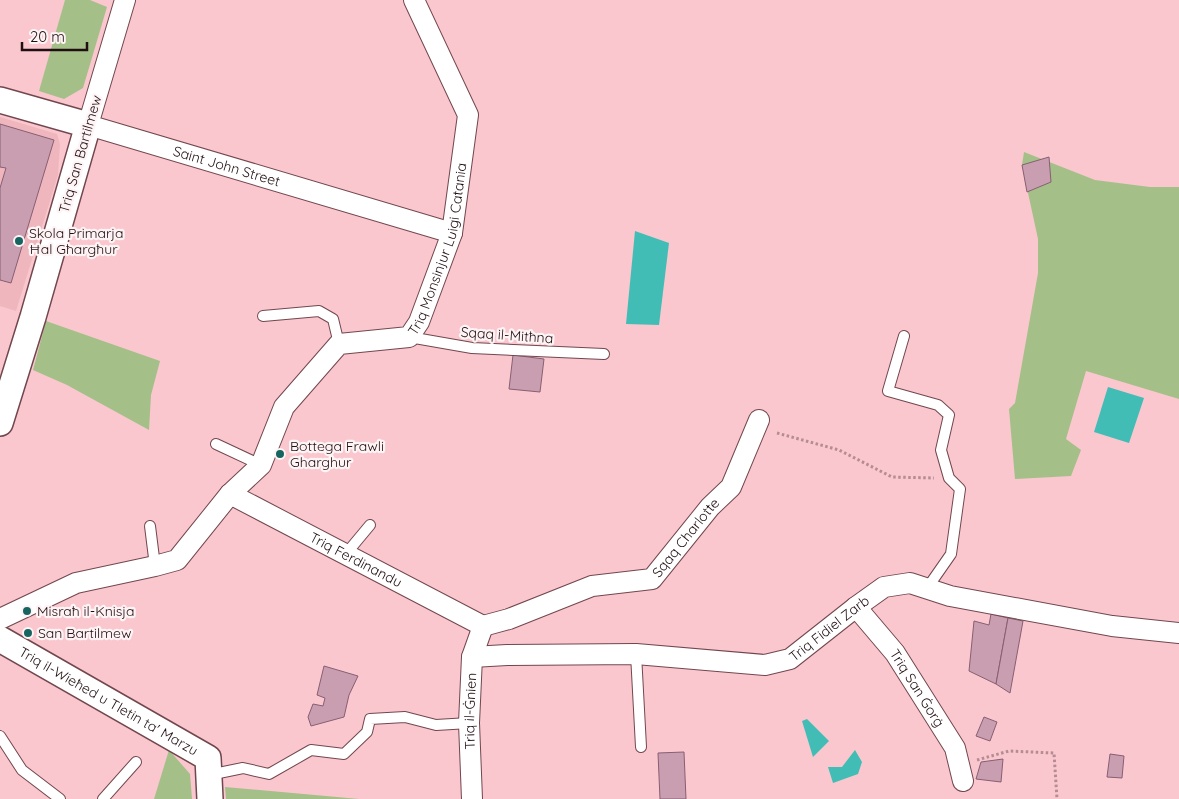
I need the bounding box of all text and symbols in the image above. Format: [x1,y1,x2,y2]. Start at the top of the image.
scale bar [22,20,88,52]
text: 20 m [30,27,65,46]
street label: Triq San Bartilmew [55,93,106,215]
street label: Saint John Street [171,142,283,191]
street label: Triq Monsinjur Luigi Catania [404,162,470,339]
place label: Skola Primarja Ħal Għargħur [29,224,124,258]
marker: Skola Primarja Ħal Għargħur [13,235,25,247]
street label: Sqaq il-Mitħna [460,323,554,347]
place label: Bottega Frawli Gharghur [290,437,384,471]
marker: Bottega Frawli Gharghur [274,448,286,460]
street label: Sqaq Charlotte [648,494,723,581]
street label: Triq Ferdinandu [307,528,405,591]
street label: Triq Fidiel Zarb [785,591,873,665]
place label: Misraħ il-Knisja [37,602,135,620]
marker: Misraħ il-Knisja [21,605,33,617]
place label: San Bartilmew [38,624,132,642]
marker: San Bartilmew [22,627,34,639]
street label: Triq il-Wieħed u Tletin ta' Marzu [16,643,201,759]
street label: Triq San Ġorġ [886,646,949,731]
street label: Triq il-Ġnien [460,672,480,750]

